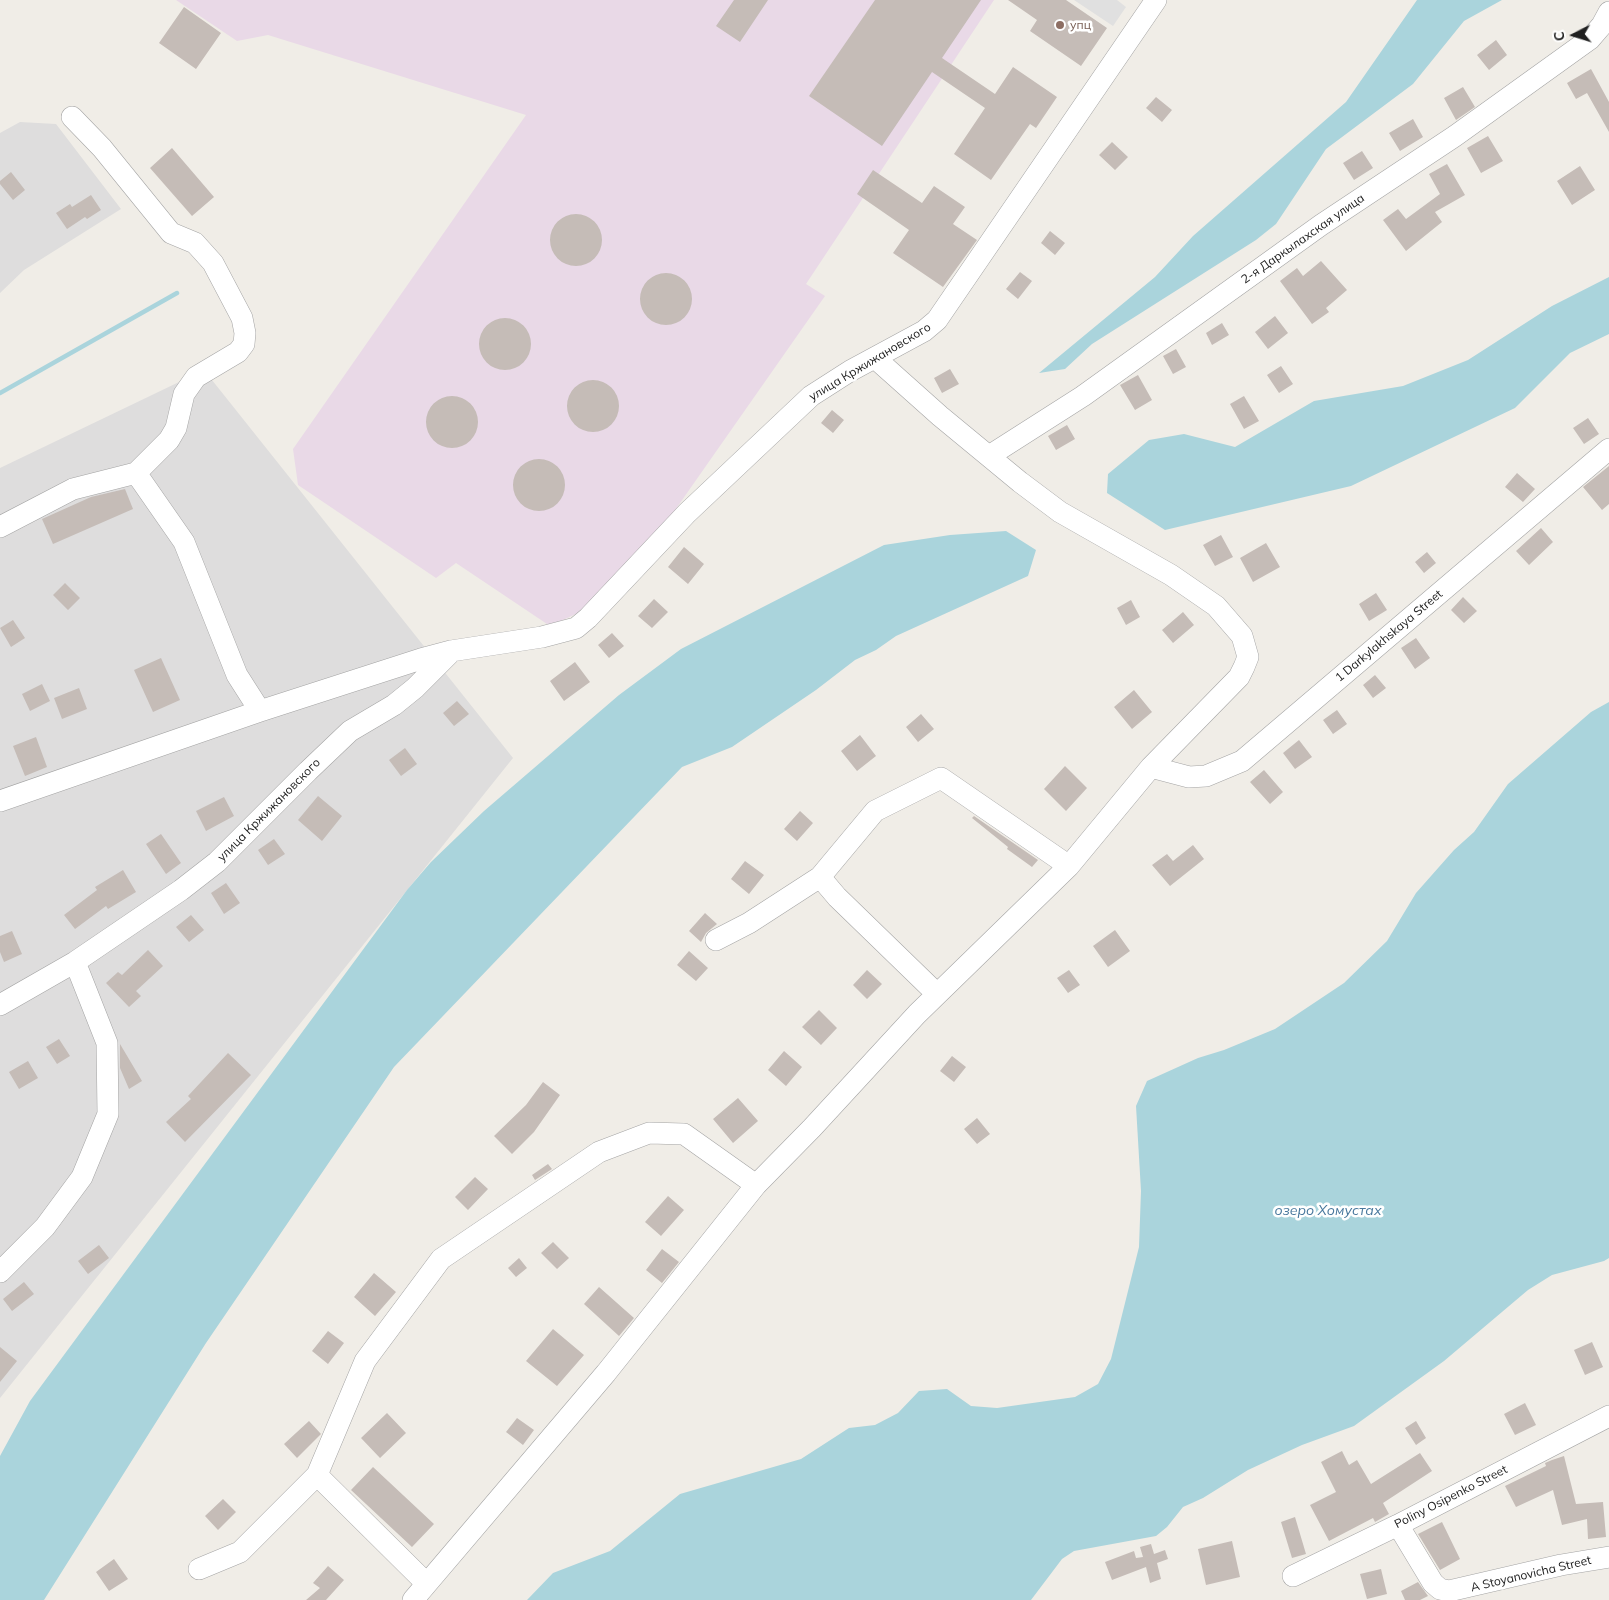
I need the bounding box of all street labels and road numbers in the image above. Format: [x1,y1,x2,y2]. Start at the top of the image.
street label: 2-я Даркылахская улица [1239,191,1367,287]
street label: улица Кржижановского [806,320,934,404]
street label: 1 Darkylakhskaya Street [1332,587,1446,685]
street label: улица Кржижановского [214,755,324,865]
street label: Poliny Osipenko Street [1392,1462,1510,1532]
street label: A Stoyanovicha Street [1469,1553,1593,1595]

